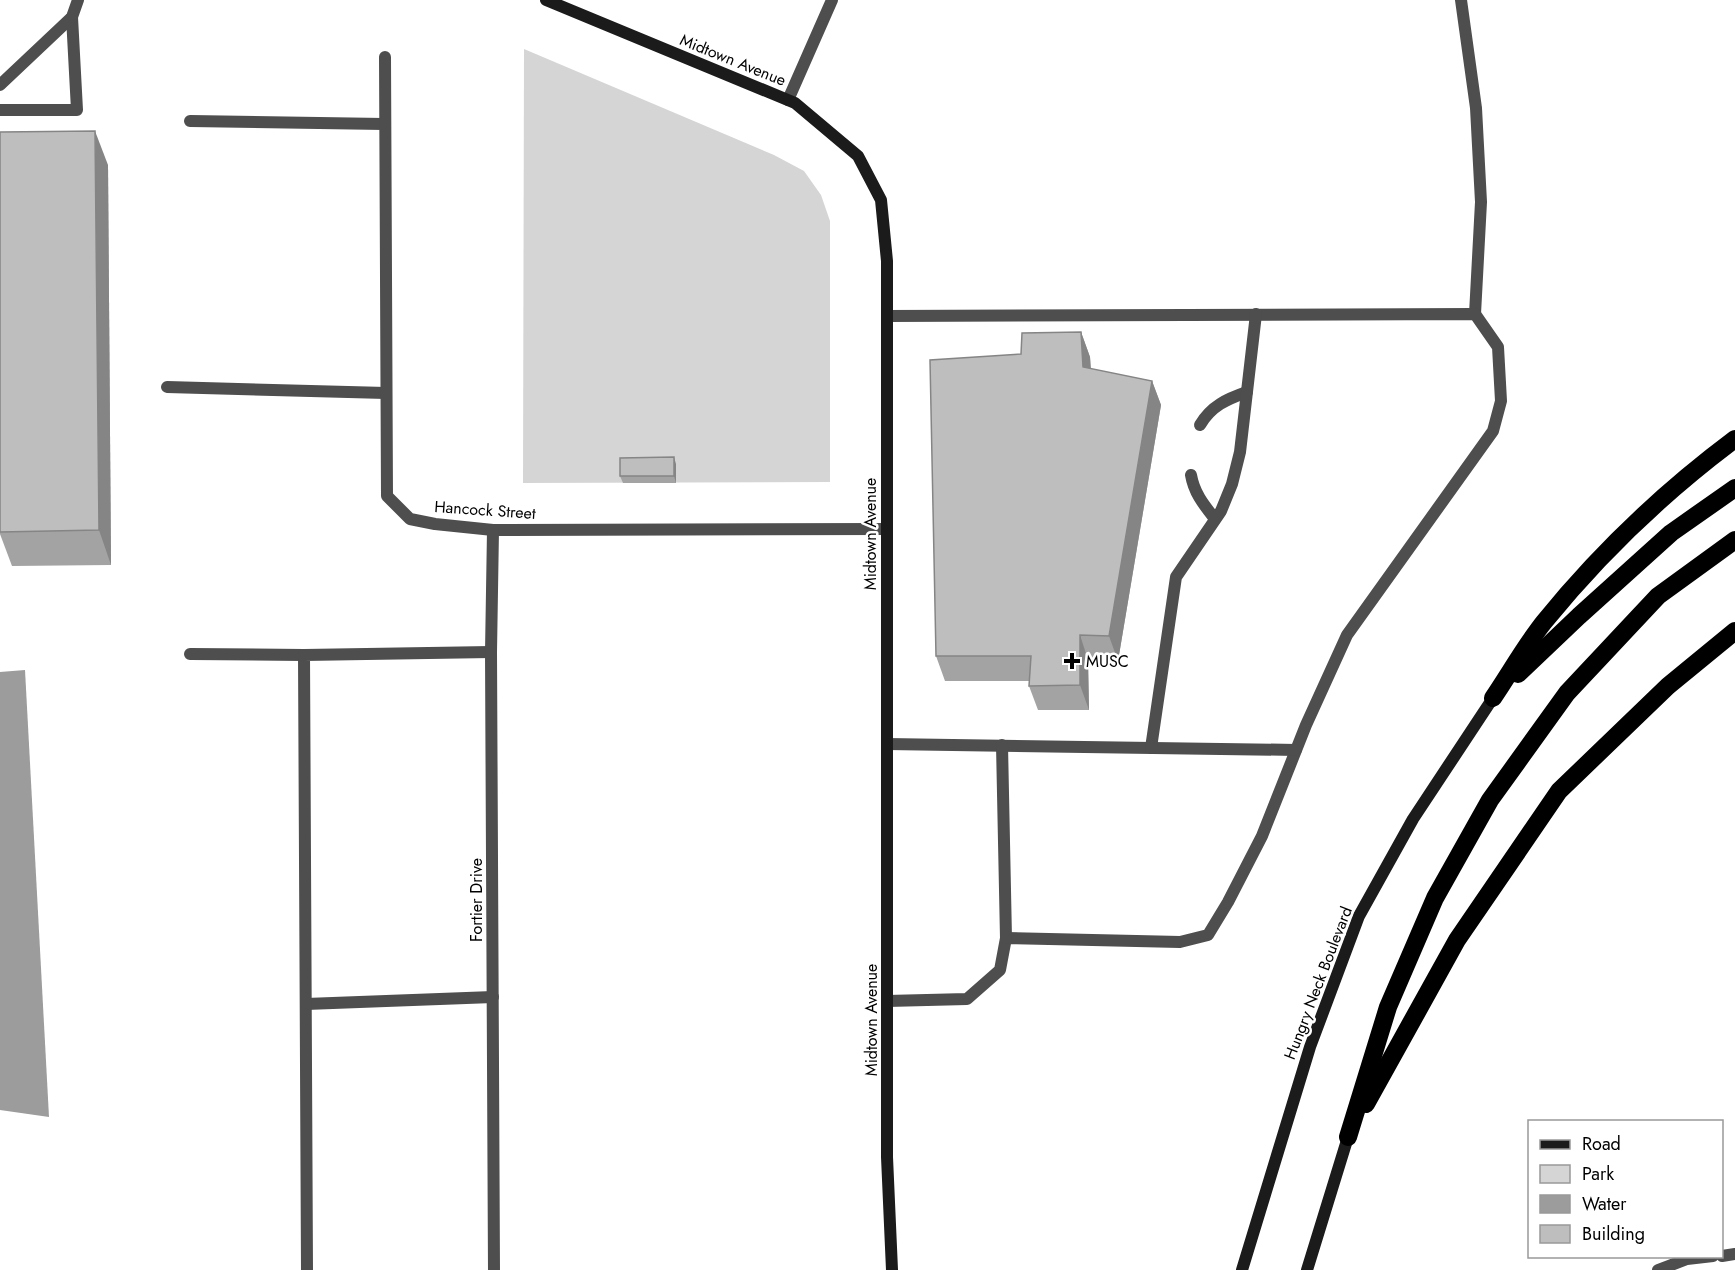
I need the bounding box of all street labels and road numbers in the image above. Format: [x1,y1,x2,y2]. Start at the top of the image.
street label: Midtown Avenue [677,28,789,92]
street label: Midtown Avenue [859,478,882,590]
street label: Hancock Street [434,495,537,525]
street label: Fortier Drive [465,858,488,942]
street label: Hungry Neck Boulevard [1278,903,1358,1063]
street label: Midtown Avenue [860,964,883,1076]

